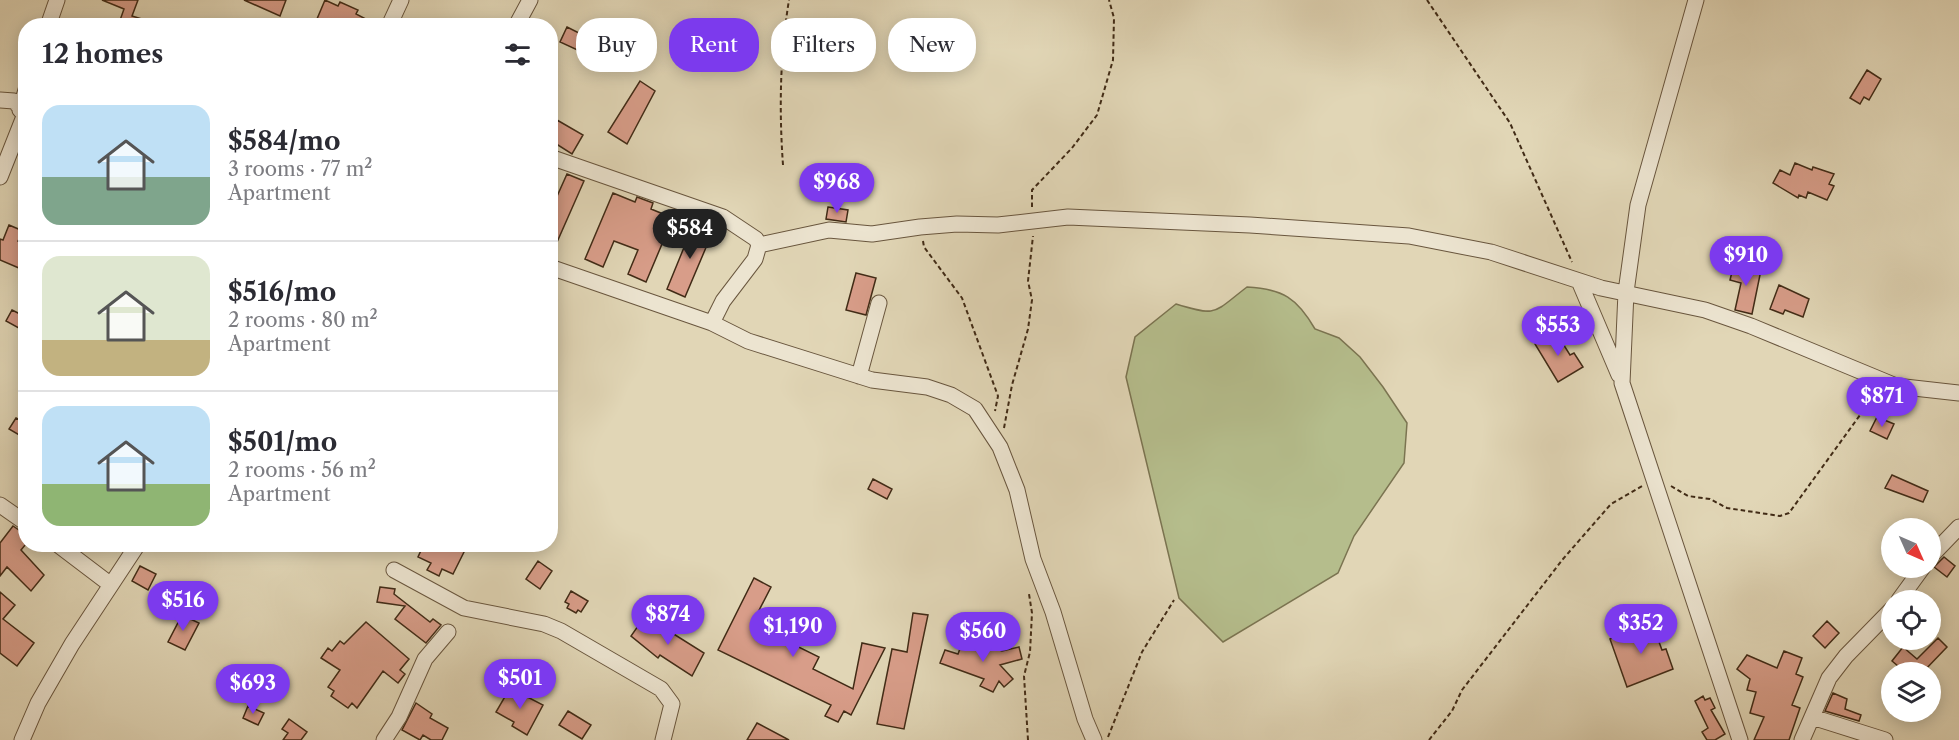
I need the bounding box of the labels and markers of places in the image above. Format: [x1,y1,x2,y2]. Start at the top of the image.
pin: $968 [801,163,873,214]
pin: $584 [654,209,726,260]
pin: $910 [1710,236,1782,287]
pin: $553 [1522,306,1594,357]
pin: $871 [1846,377,1918,428]
pin: $516 [147,581,219,632]
pin: $874 [632,595,704,646]
pin: $352 [1605,604,1677,655]
pin: $1,190 [744,607,842,658]
pin: $560 [947,612,1019,663]
pin: $501 [484,659,556,710]
pin: $693 [217,664,289,715]

